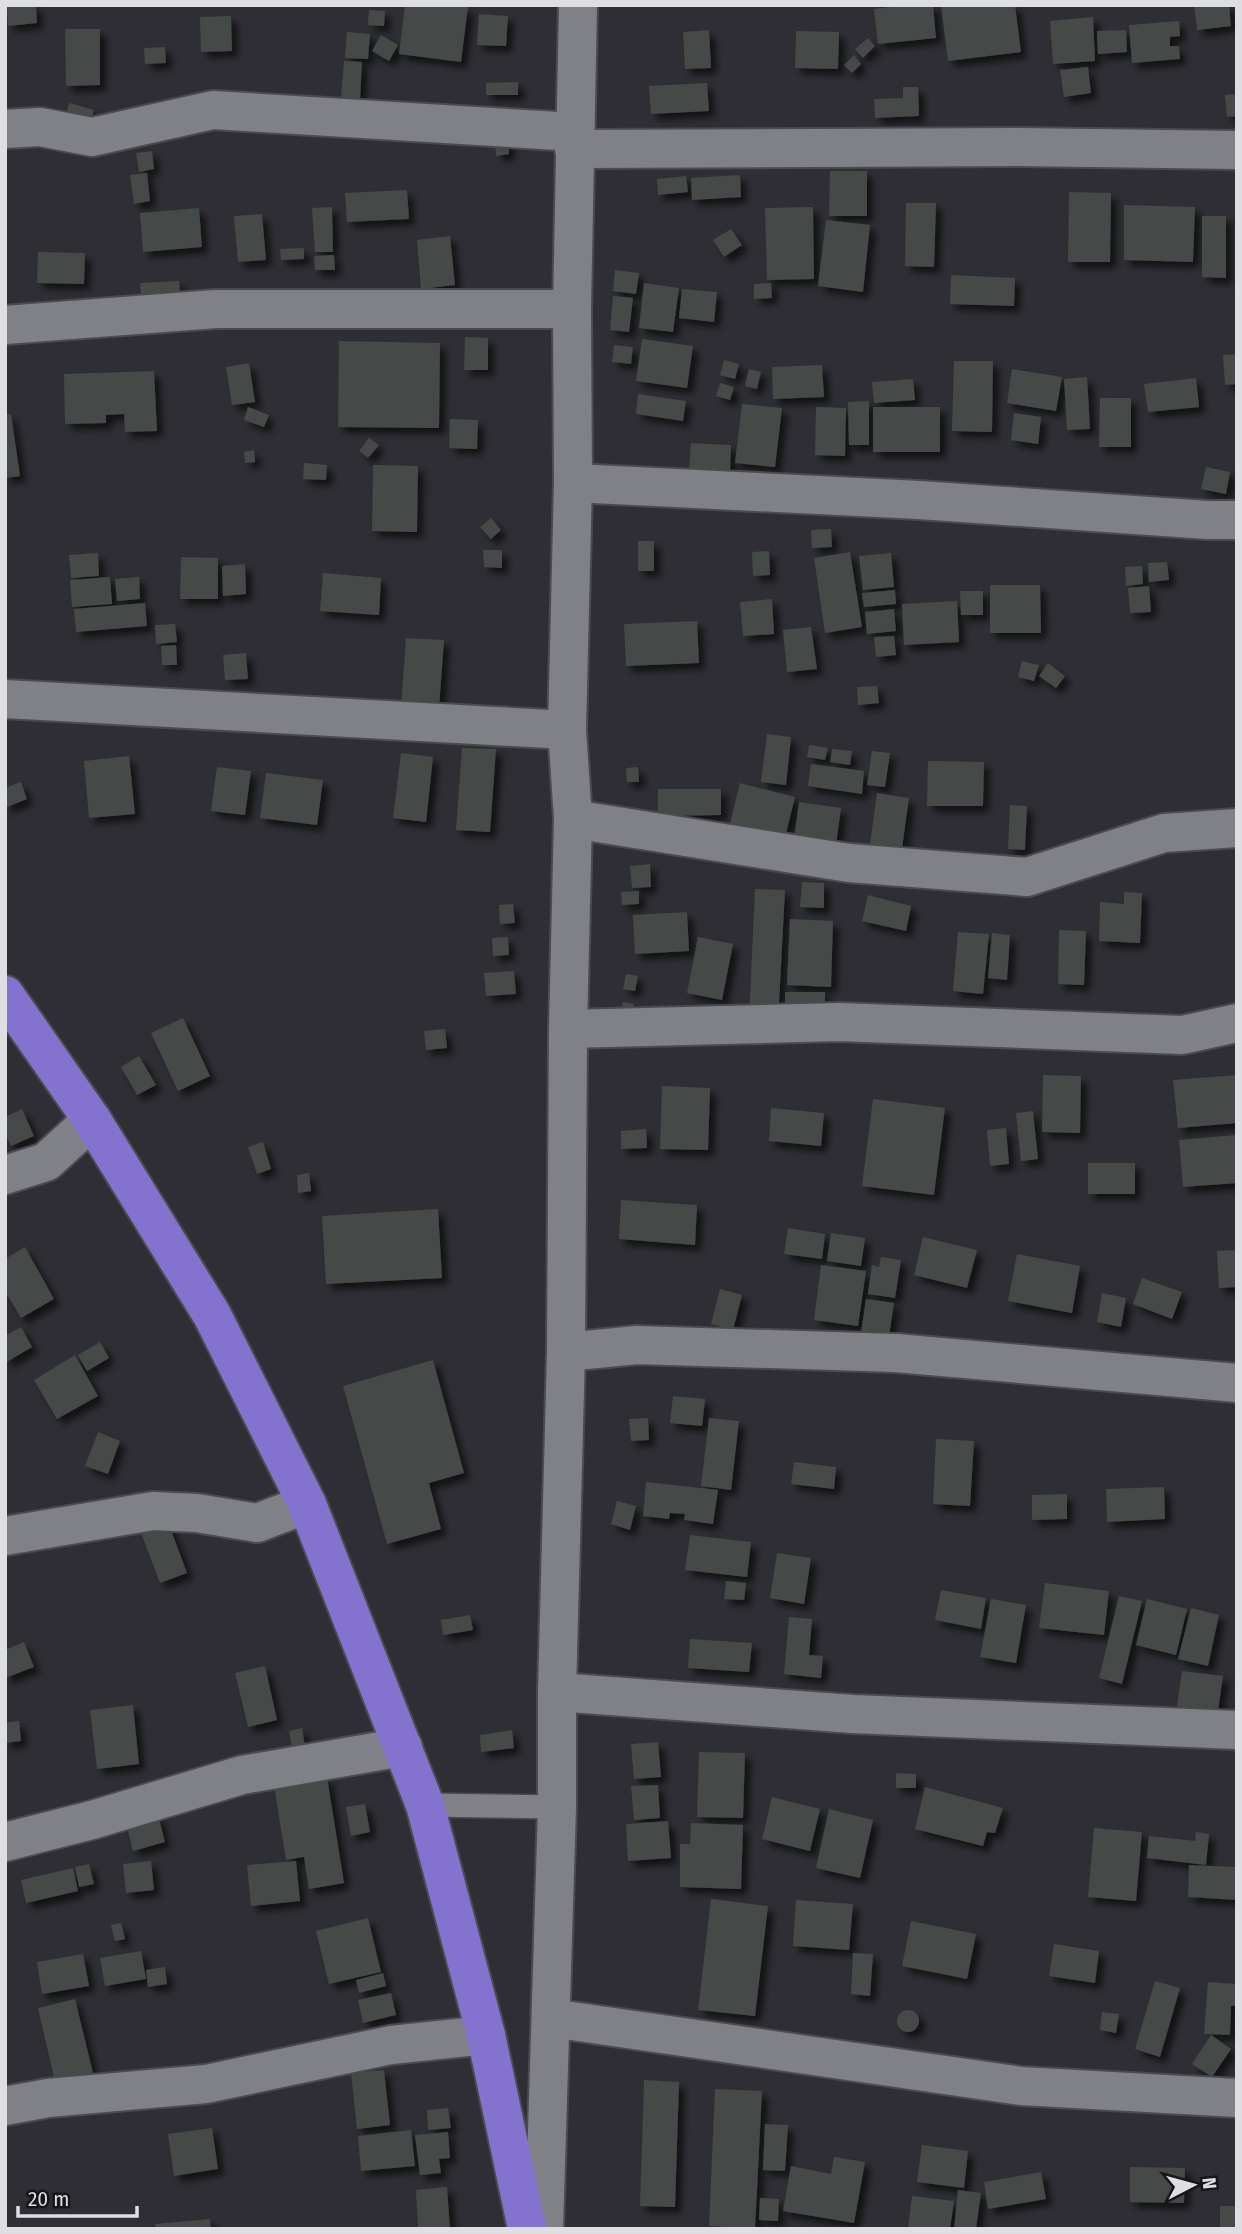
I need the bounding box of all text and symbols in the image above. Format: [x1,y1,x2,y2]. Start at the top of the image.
north arrow [1158,2150,1228,2220]
scale bar [18,2174,136,2218]
text: N [1197,2176,1221,2190]
text: 20 m [28,2186,69,2212]

